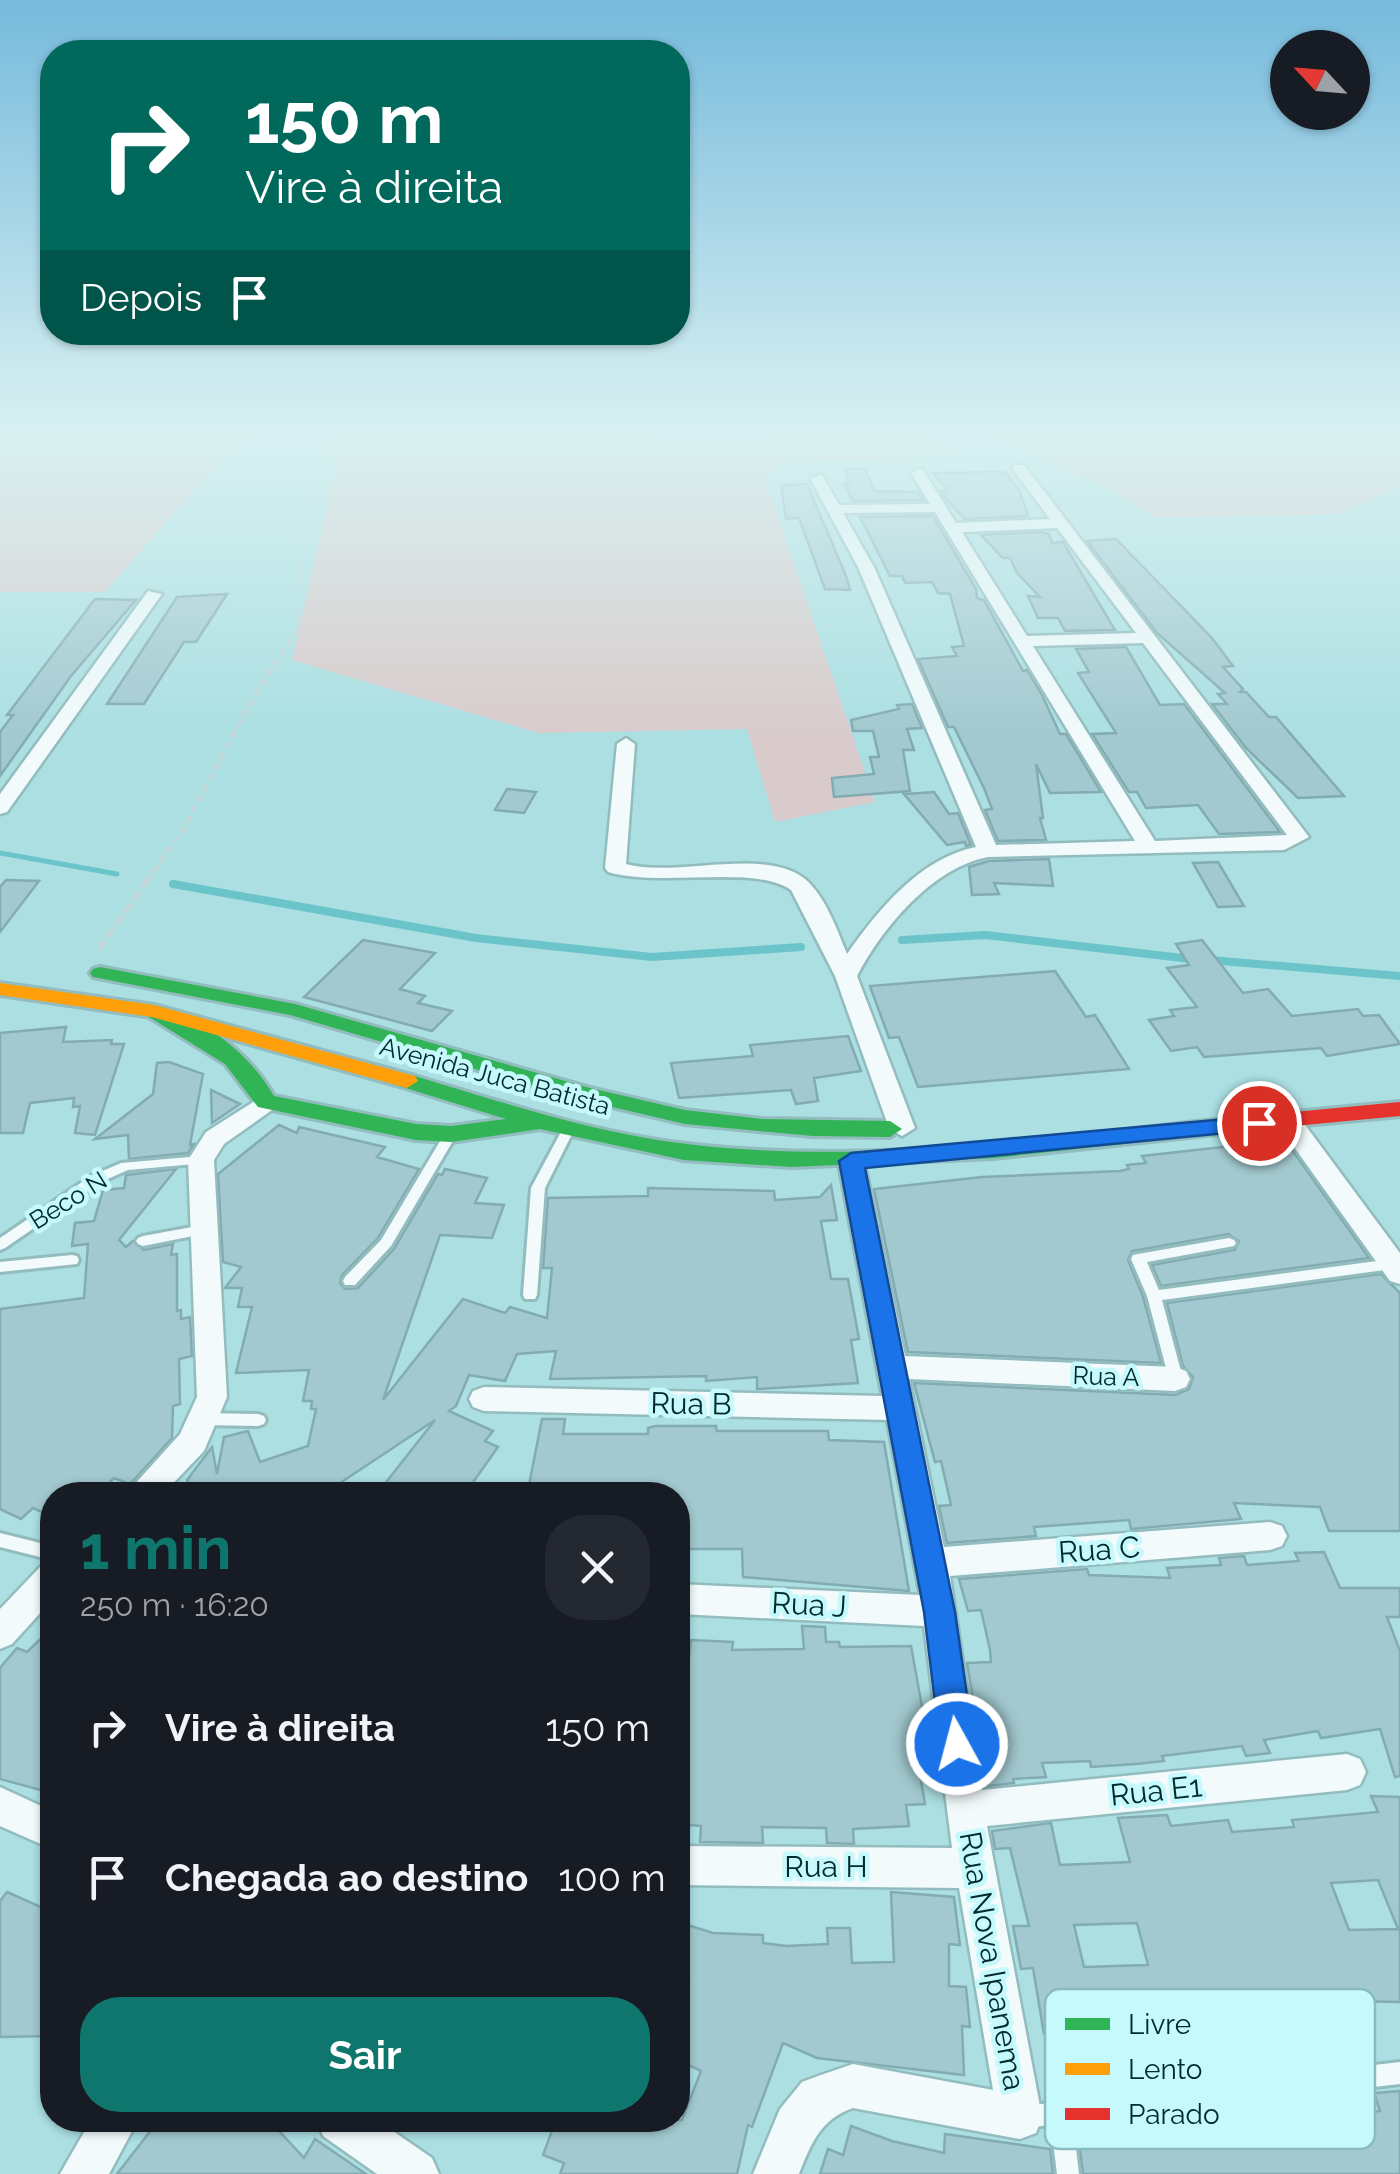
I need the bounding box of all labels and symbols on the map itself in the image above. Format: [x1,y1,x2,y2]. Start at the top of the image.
north arrow [1270,30,1370,130]
street label: Avenida Juca Batista [377,1031,613,1121]
pin [1217,1081,1302,1166]
street label: Beco N [24,1165,112,1235]
street label: Rua A [1072,1360,1140,1392]
street label: Rua B [650,1385,732,1422]
street label: Rua C [1057,1529,1141,1570]
street label: Rua J [771,1585,847,1624]
position arrow [905,1692,1009,1796]
street label: Rua E1 [1108,1768,1204,1813]
street label: Rua Nova Ipanema [952,1829,1033,2093]
street label: Rua H [784,1849,868,1884]
legend [1045,1989,1375,2149]
text: Livre [1128,2008,1191,2041]
text: Lento [1128,2053,1202,2086]
text: Parado [1128,2098,1220,2131]

